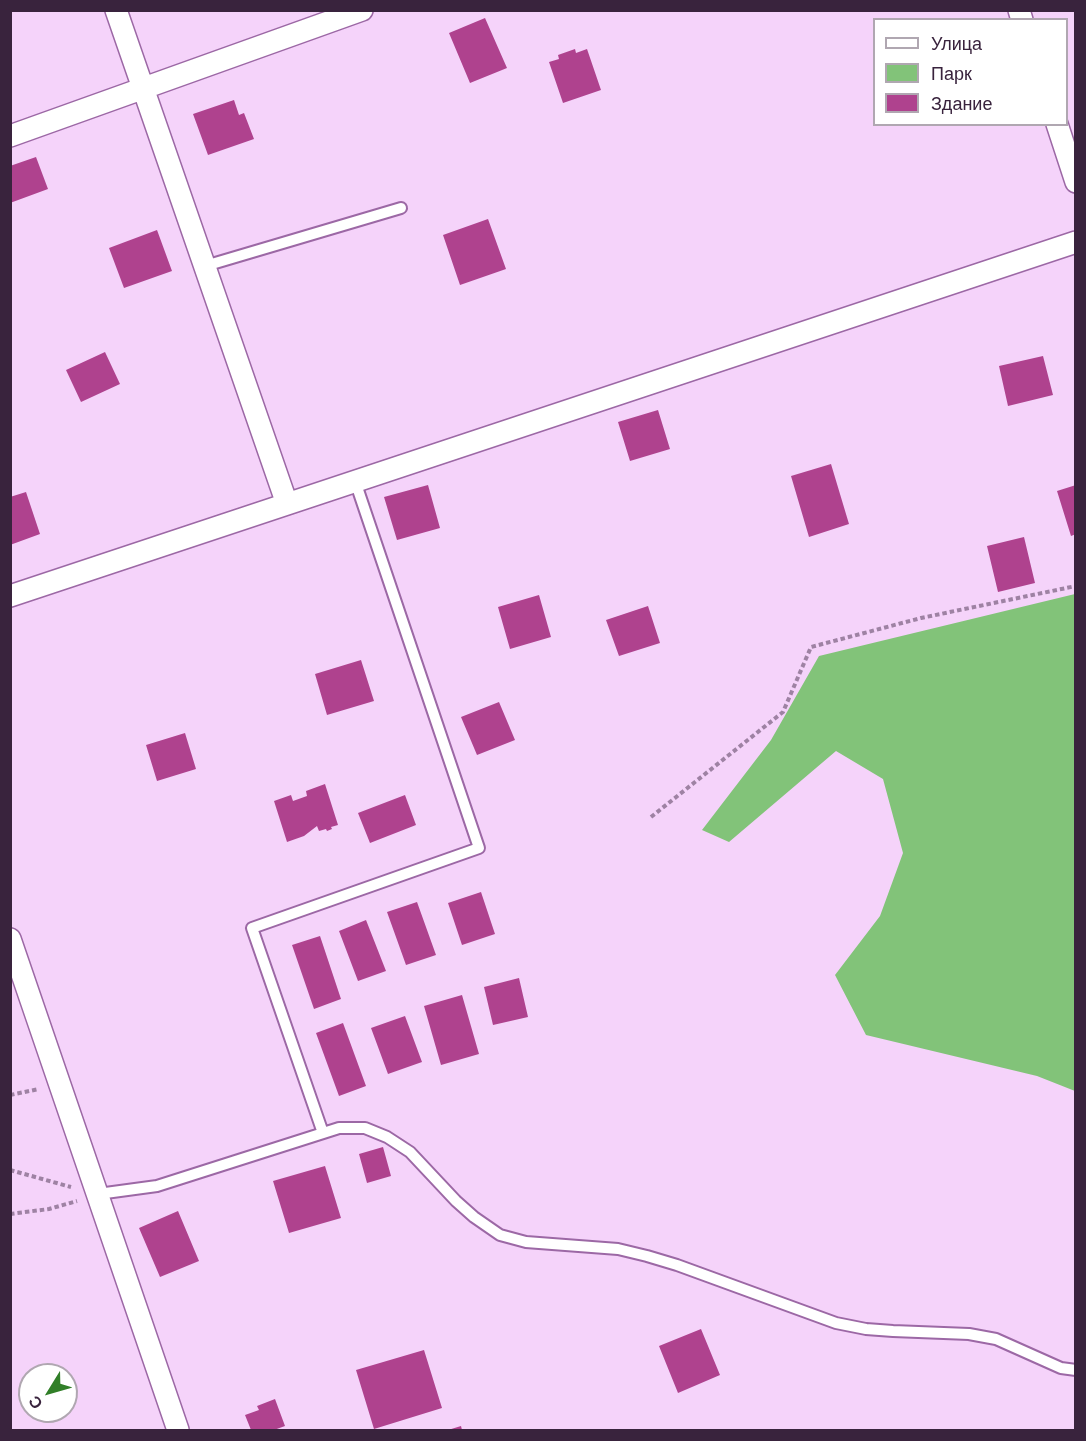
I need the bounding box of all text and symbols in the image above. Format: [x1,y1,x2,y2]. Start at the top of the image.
legend [873,18,1068,126]
text: Улица [931,32,982,54]
text: Парк [931,62,972,84]
text: Здание [931,92,992,114]
north arrow [18,1363,78,1423]
text: С [24,1393,46,1413]

